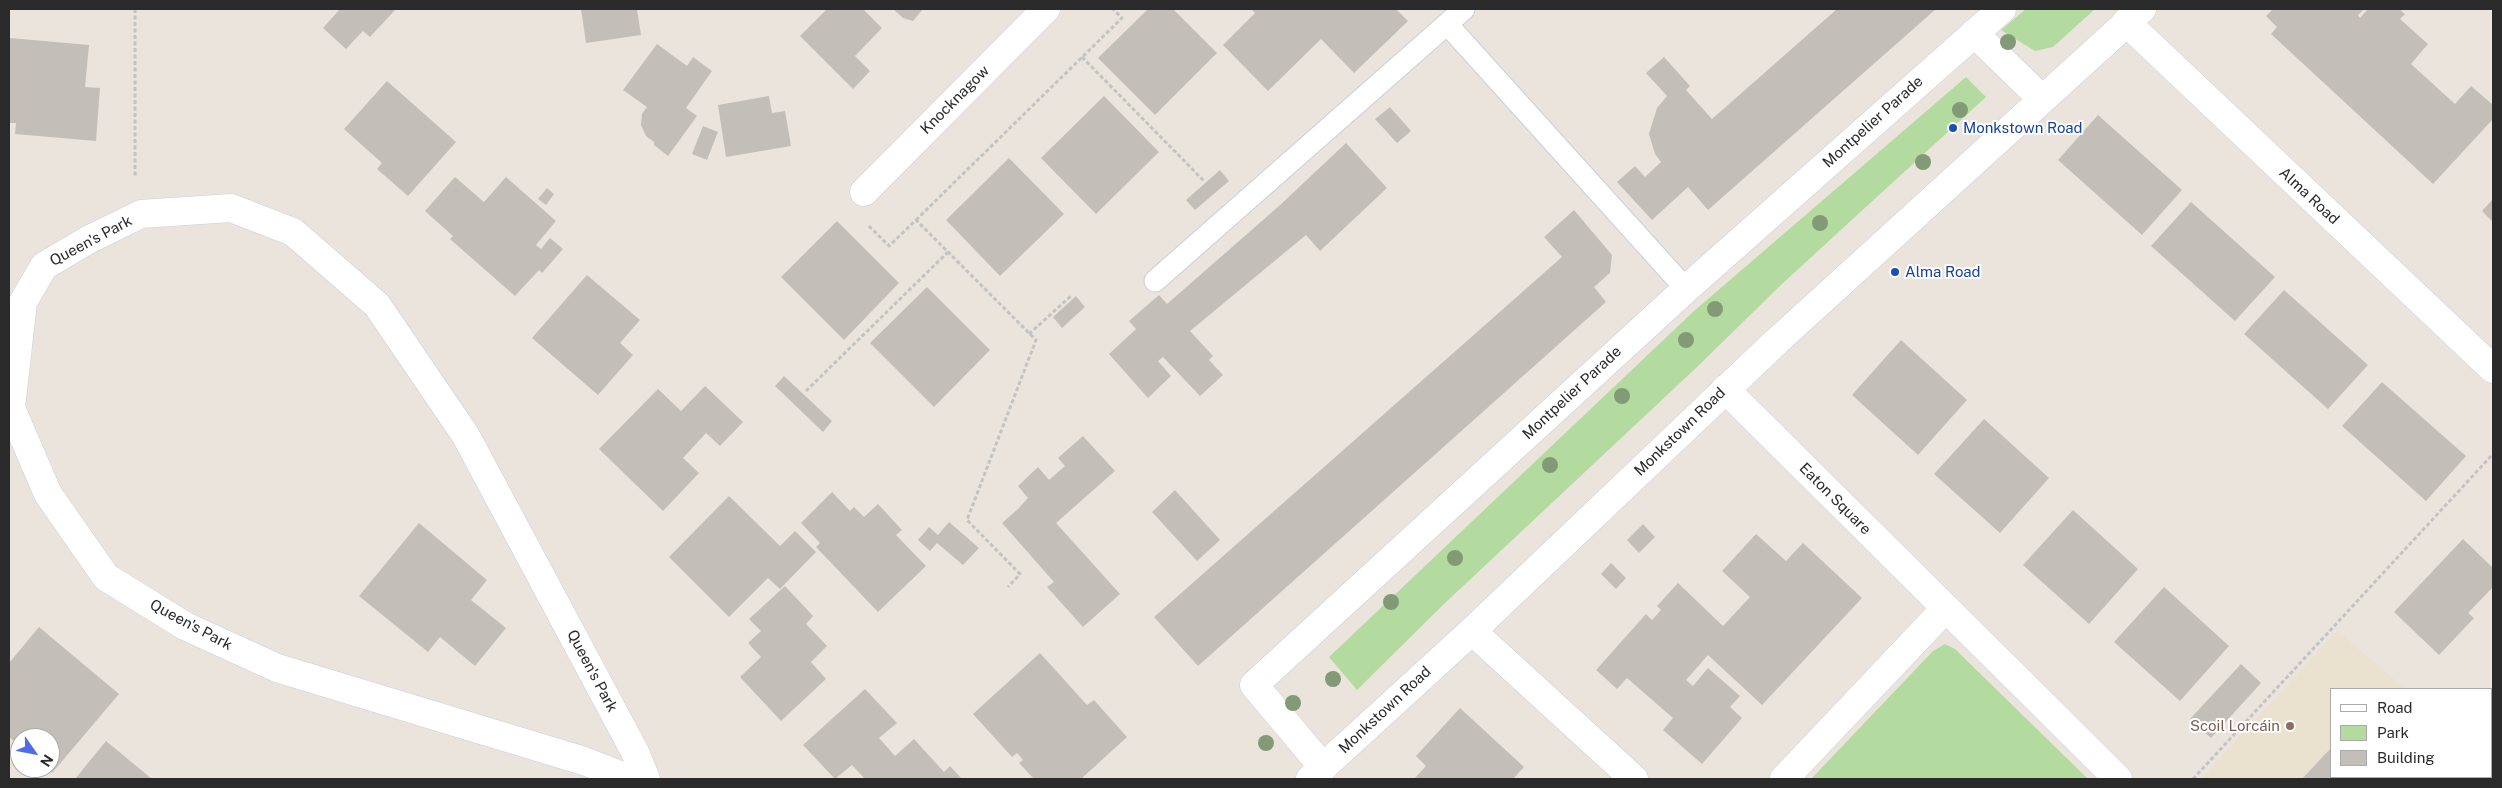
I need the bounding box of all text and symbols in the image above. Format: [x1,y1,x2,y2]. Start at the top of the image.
street label: Knocknagow [917,62,993,138]
street label: Montpelier Parade [1819,72,1927,172]
place label: Monkstown Road [1963,119,2083,137]
marker: Monkstown Road [1947,122,1959,134]
street label: Alma Road [2275,164,2343,228]
street label: Queen's Park [47,212,135,270]
place label: Alma Road [1905,263,1981,281]
marker: Alma Road [1889,266,1901,278]
street label: Montpelier Parade [1519,343,1625,443]
street label: Monkstown Road [1631,384,1729,480]
street label: Eaton Square [1795,459,1875,539]
street label: Queen's Park [147,596,235,654]
street label: Queen's Park [563,627,621,715]
street label: Monkstown Road [1335,663,1435,757]
legend [2330,688,2492,778]
text: Road [2377,699,2413,716]
place label: Scoil Lorcáin [2190,717,2280,735]
marker: Scoil Lorcáin [2284,720,2296,732]
text: Park [2377,724,2409,741]
north arrow [10,728,60,778]
text: Building [2377,749,2435,766]
text: N [37,752,56,770]

